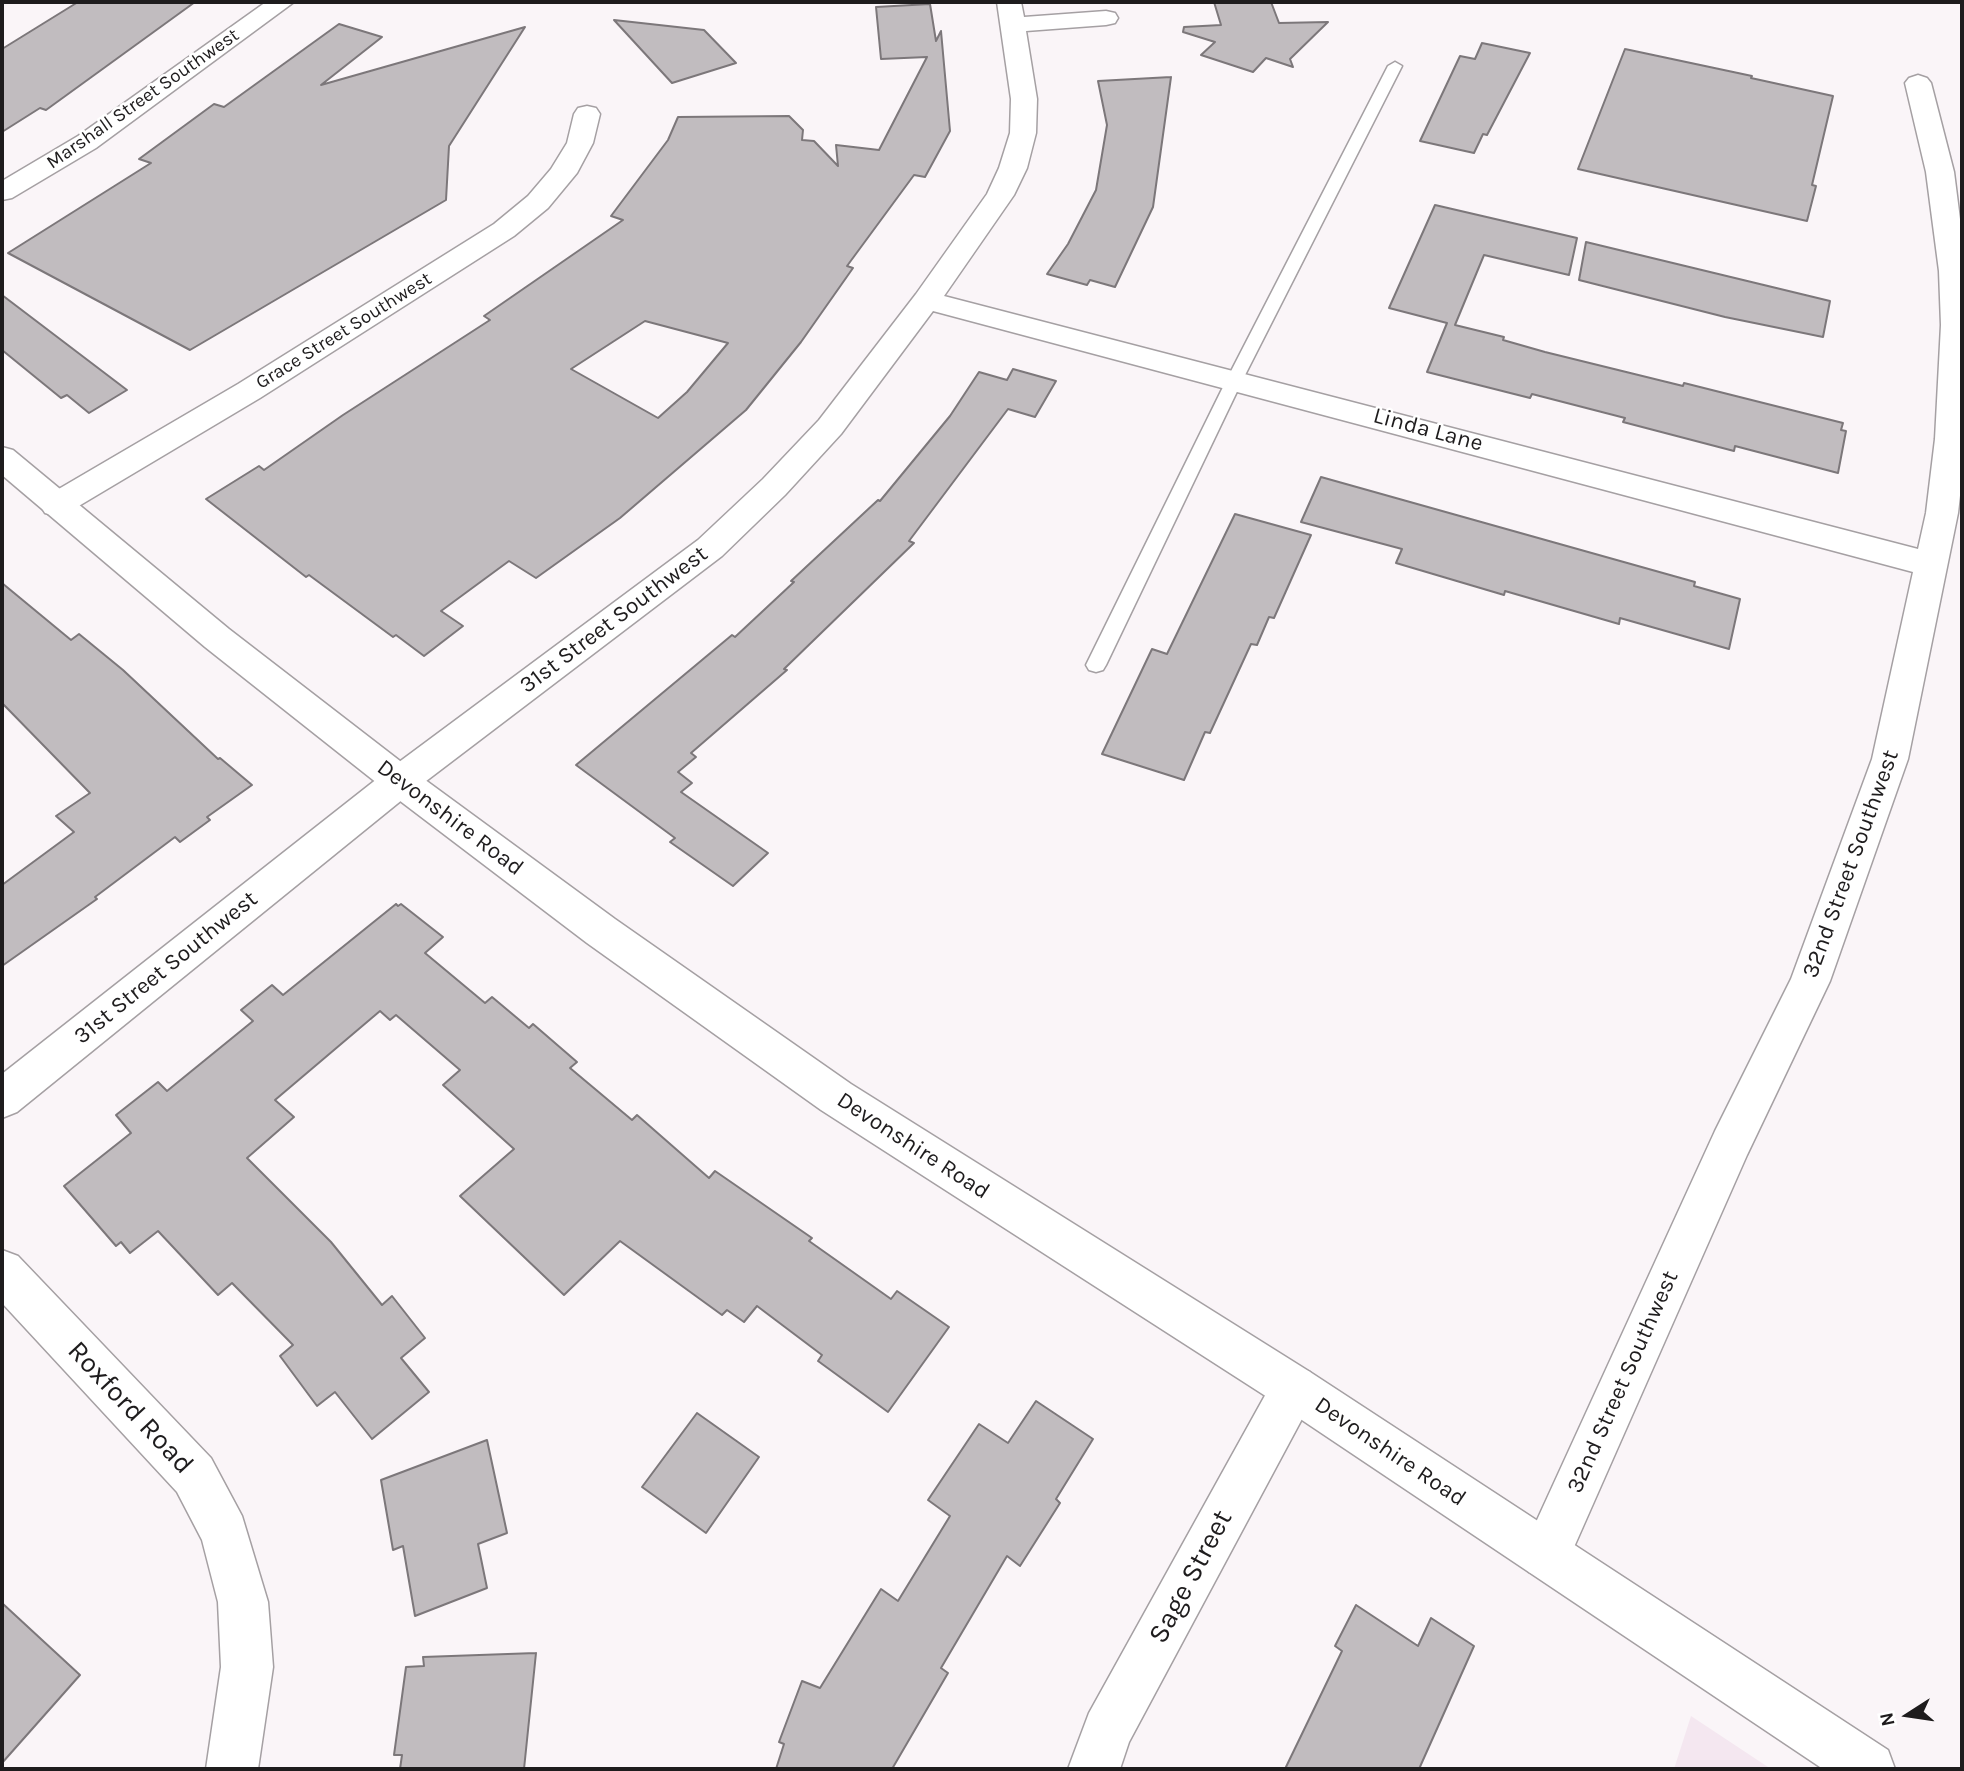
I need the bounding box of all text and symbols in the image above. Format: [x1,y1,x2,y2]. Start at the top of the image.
street label: Marshall Street Southwest [42,24,244,174]
street label: Grace Street Southwest [252,268,436,394]
street label: Linda Lane [1370,402,1486,458]
street label: 31st Street Southwest [515,540,713,700]
street label: 32nd Street Southwest [1797,746,1905,982]
street label: Devonshire Road [371,754,529,882]
street label: 31st Street Southwest [69,885,263,1051]
street label: Devonshire Road [832,1086,994,1206]
street label: 32nd Street Southwest [1561,1266,1685,1498]
street label: Roxford Road [60,1335,200,1481]
street label: Devonshire Road [1309,1391,1471,1513]
street label: Sage Street [1142,1505,1240,1649]
north arrow [1873,1680,1943,1750]
text: N [1875,1710,1900,1728]

